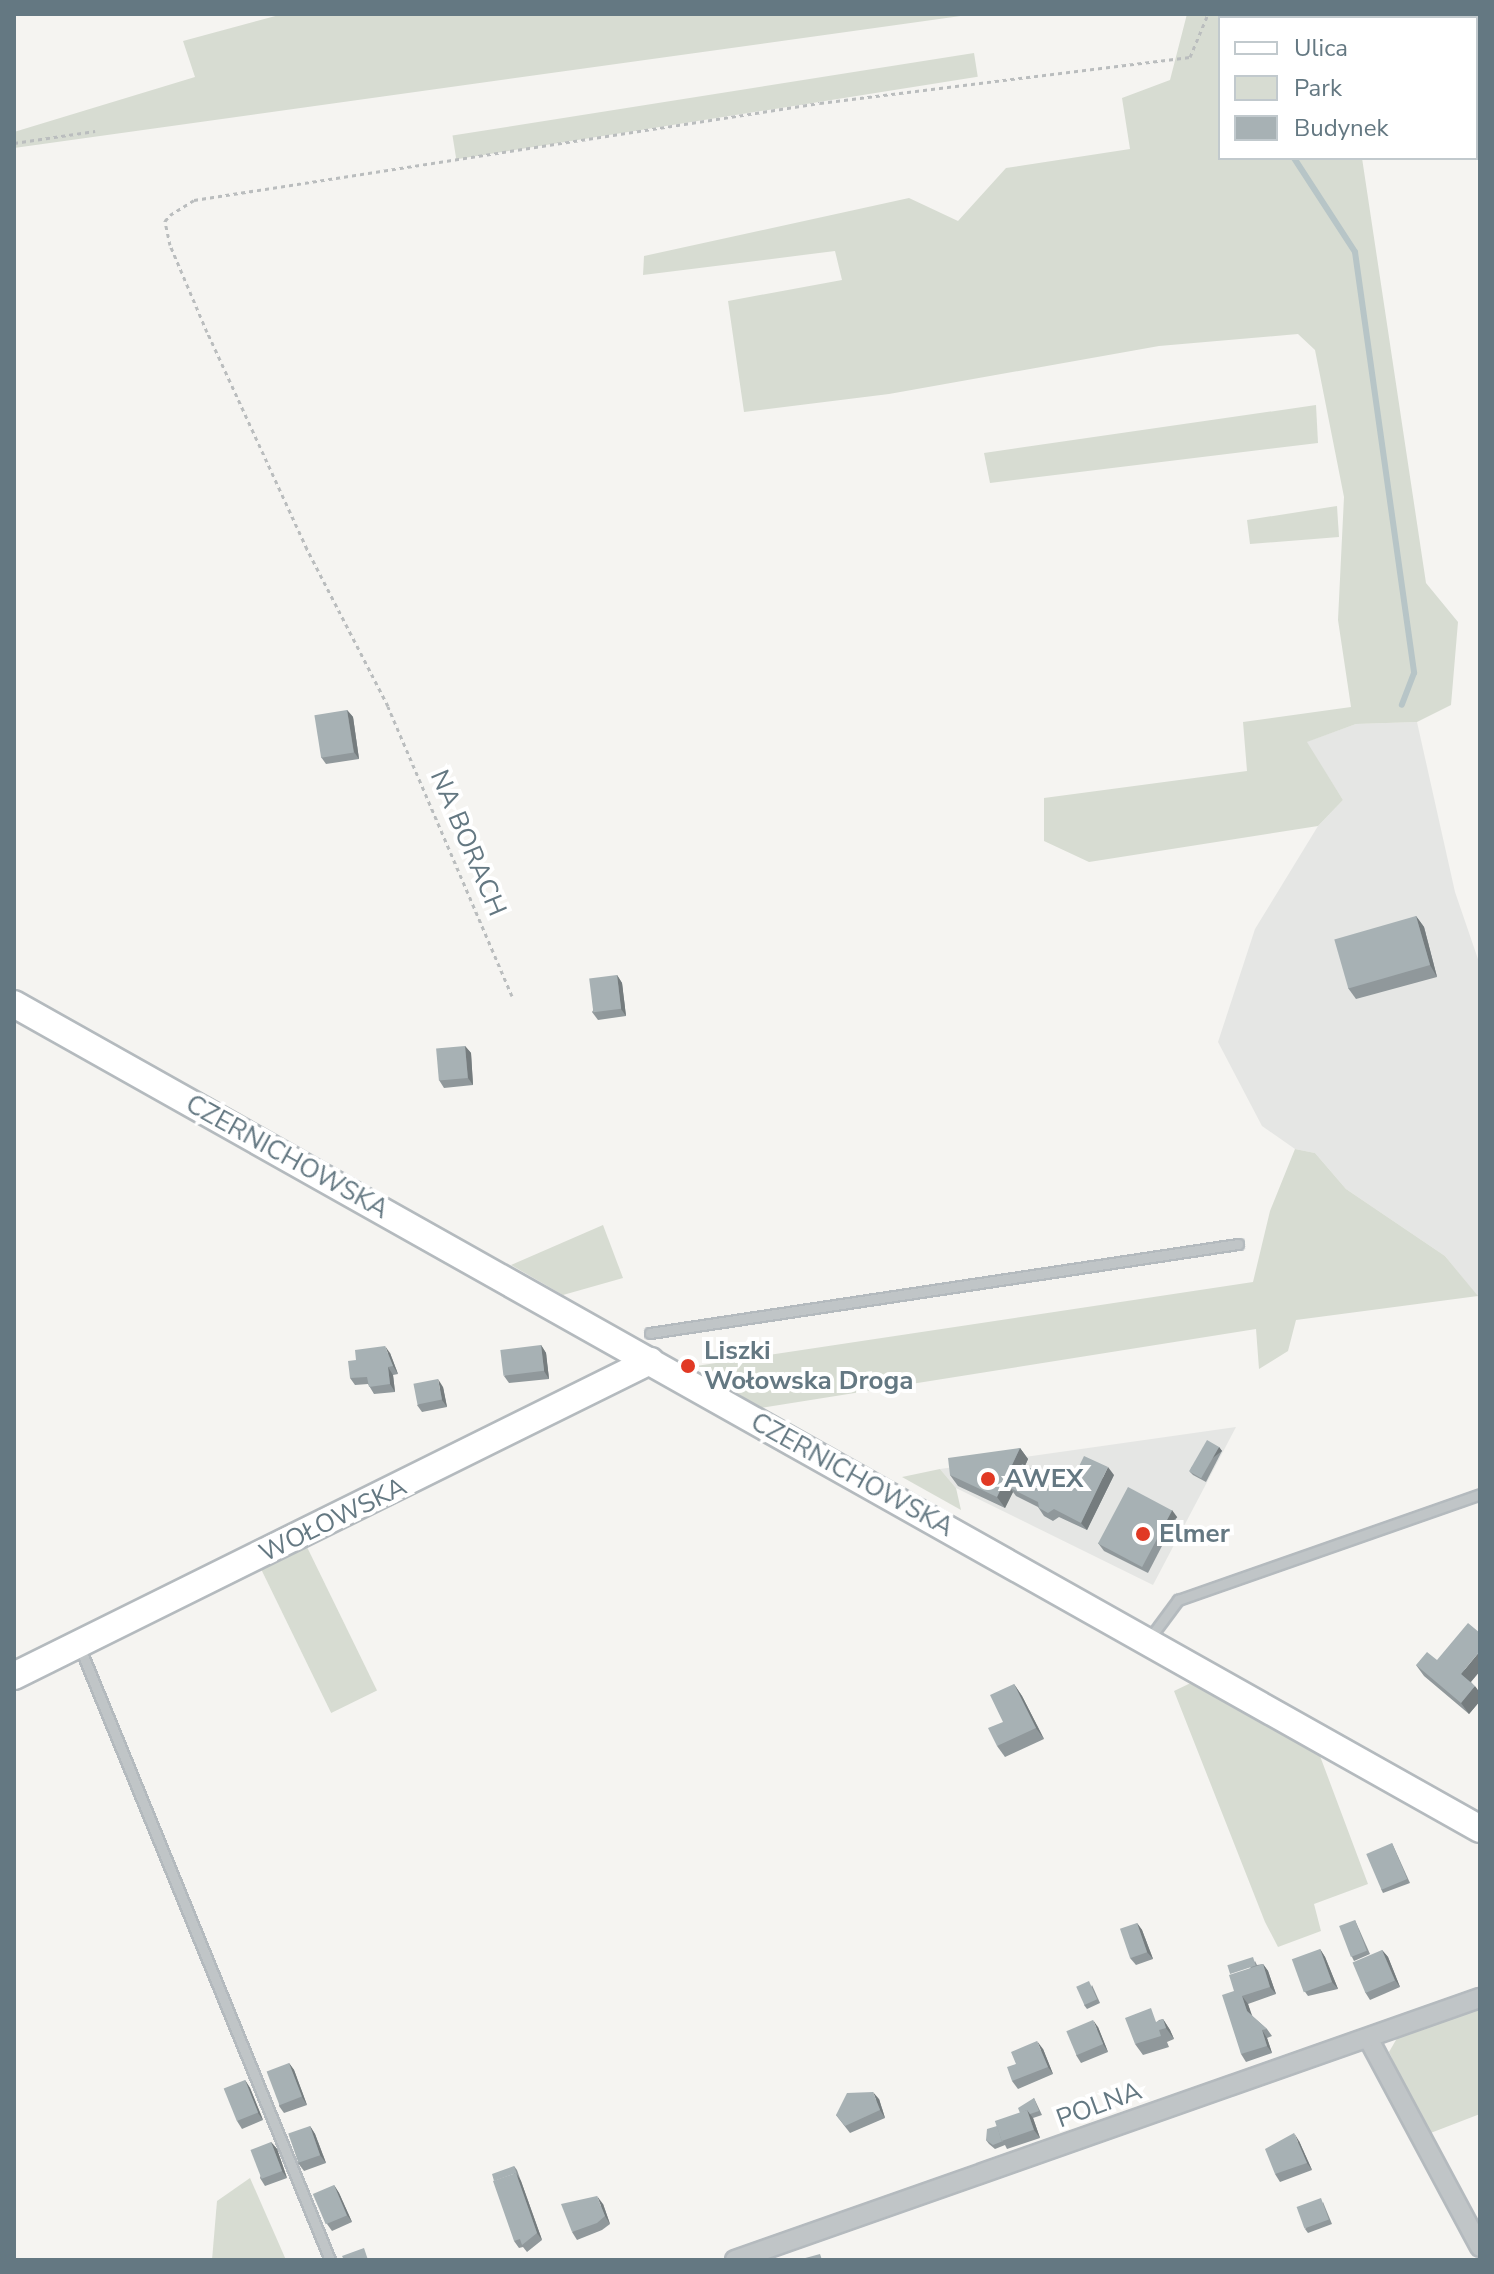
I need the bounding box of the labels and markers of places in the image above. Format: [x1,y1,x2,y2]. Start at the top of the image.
place label: Liszki Wołowska Droga [704,1335,914,1396]
marker: Liszki Wołowska Droga [679,1357,697,1375]
place label: AWEX [1004,1463,1084,1495]
marker: AWEX [979,1470,997,1488]
place label: Elmer [1159,1518,1230,1550]
marker: Elmer [1134,1525,1152,1543]

